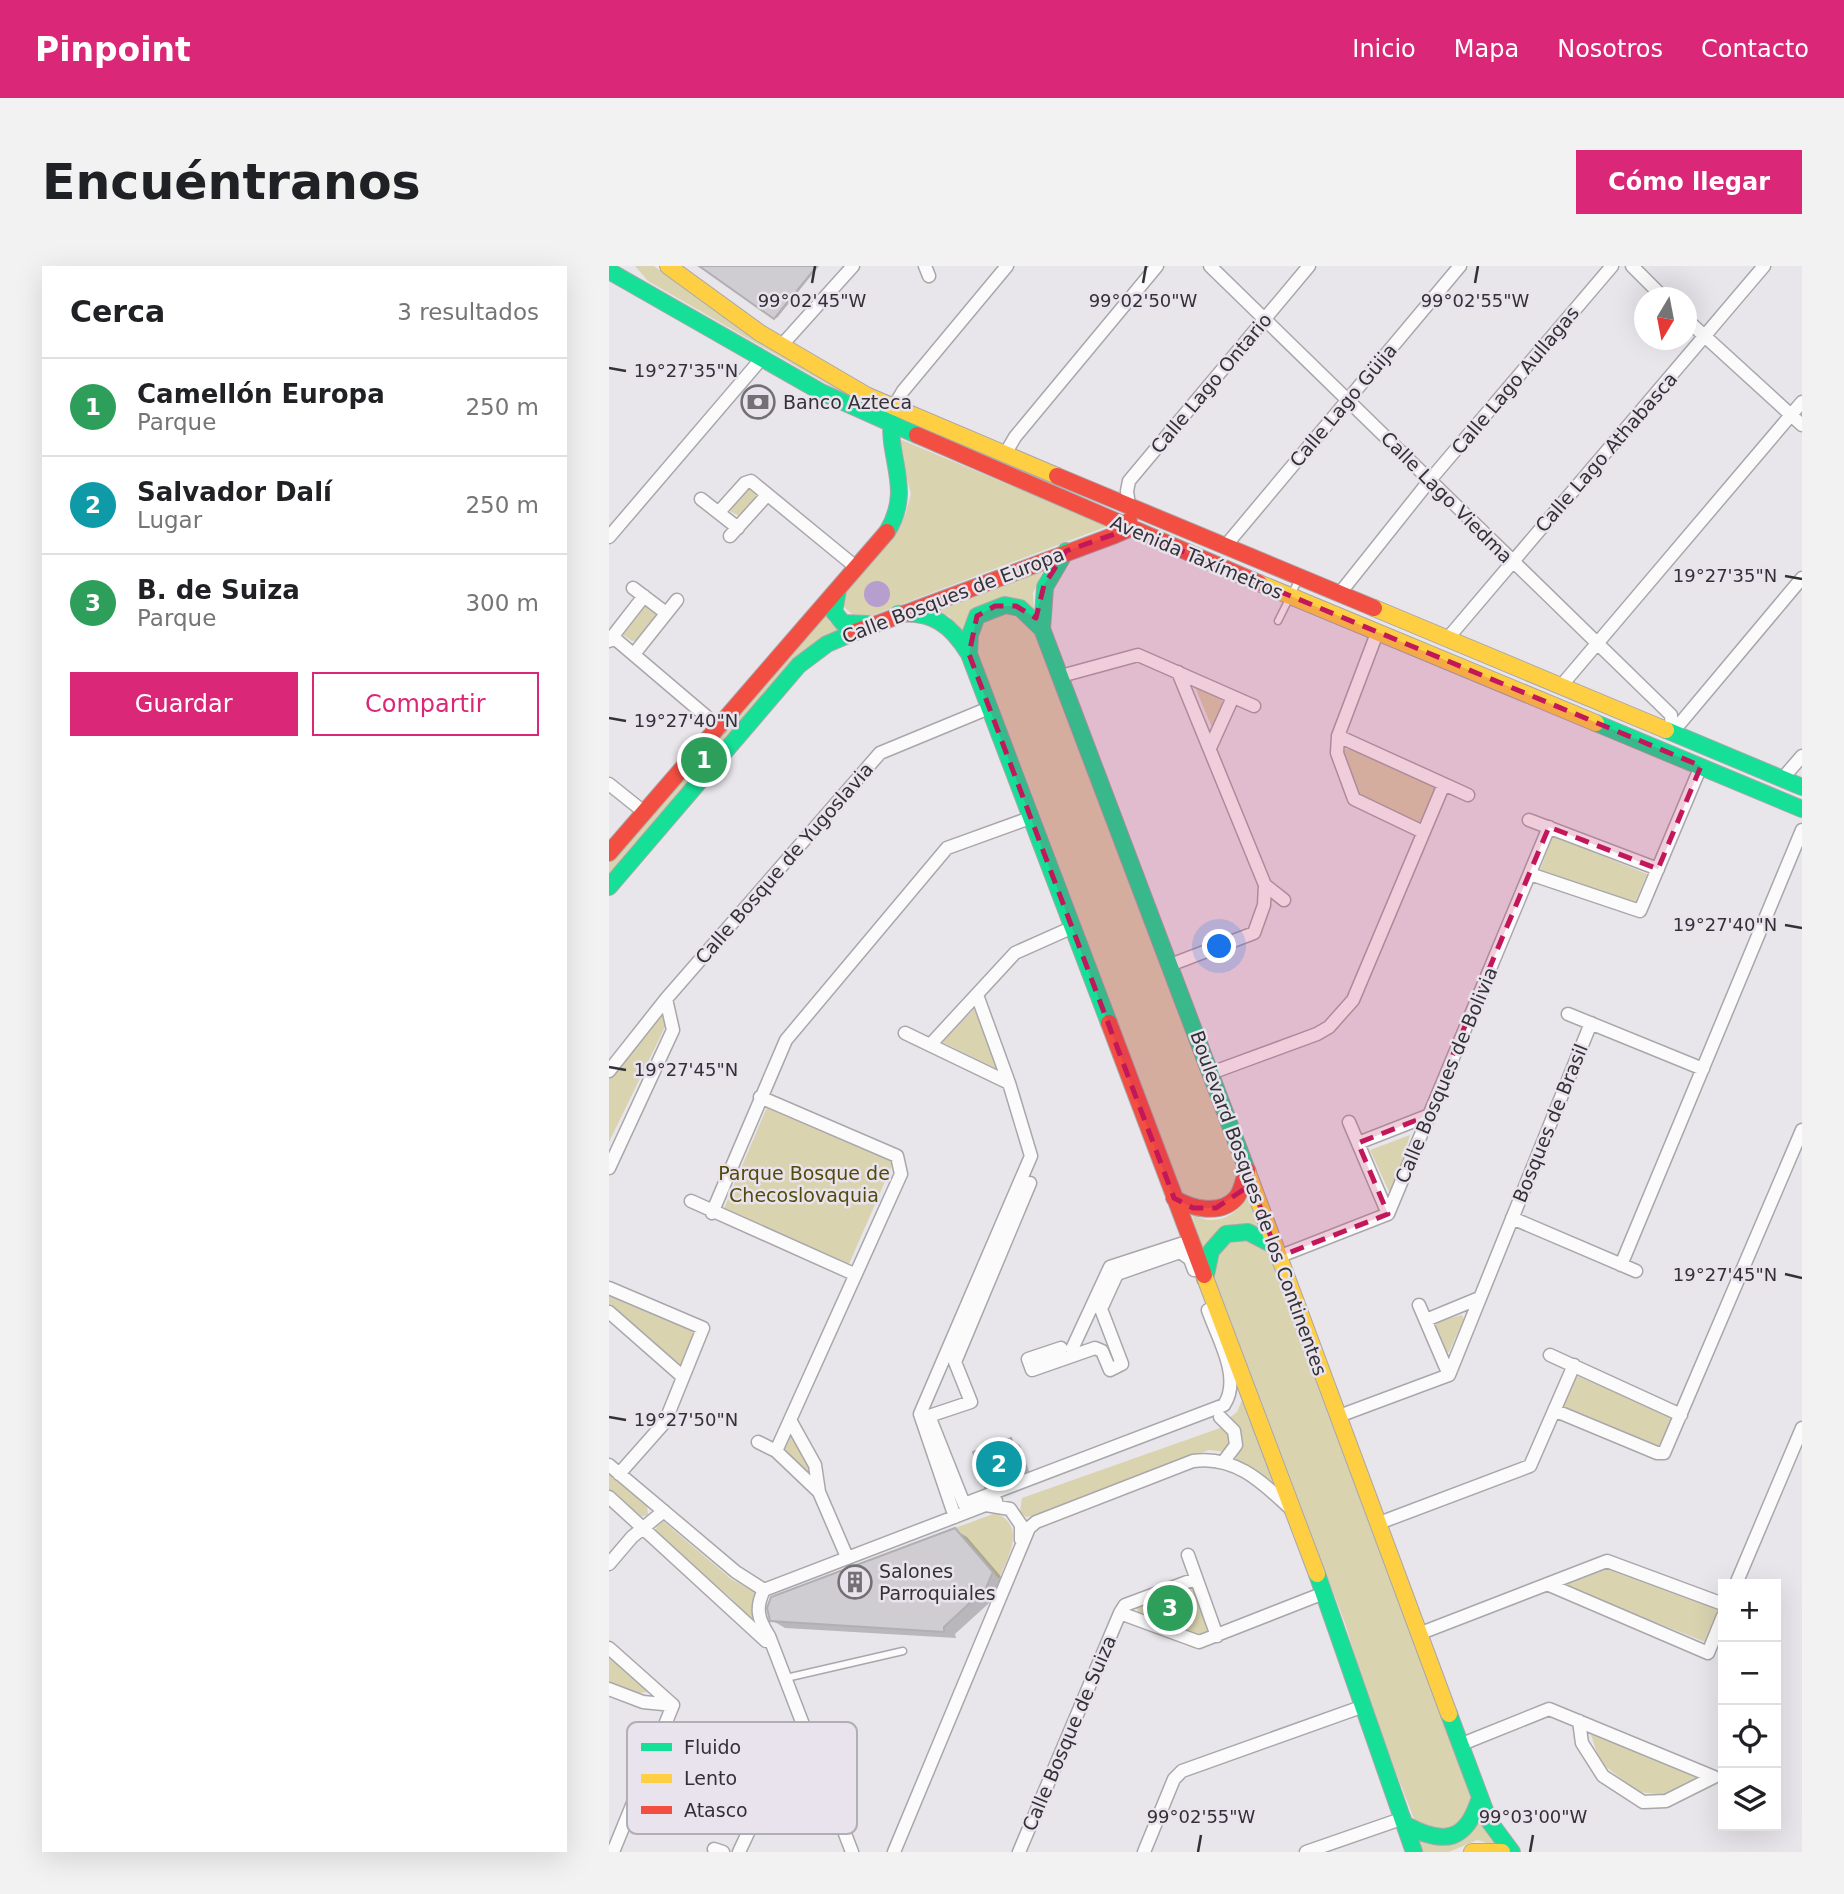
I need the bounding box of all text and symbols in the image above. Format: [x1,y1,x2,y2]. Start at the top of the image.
text: Pinpoint [35,30,191,69]
text: Inicio [1352,35,1416,63]
text: Mapa [1454,35,1519,63]
text: Nosotros [1557,35,1663,63]
text: Contacto [1701,35,1809,63]
button: Cómo llegar [1576,150,1802,214]
text: Encuéntranos [42,154,421,211]
north arrow [1634,287,1697,350]
text: 99°02'45"W [758,290,867,311]
text: 99°02'50"W [1089,290,1198,311]
text: 99°02'55"W [1421,290,1530,311]
text: Cerca [70,294,165,329]
text: 3 resultados [397,299,539,325]
street label: Calle Lago Aullagas [1447,302,1583,458]
street label: Calle Lago Ontario [1146,309,1276,457]
street label: Calle Lago Güija [1285,339,1401,471]
text: 19°27'35"N [634,360,738,381]
street label: Calle Lago Athabasca [1531,368,1681,536]
text: Camellón Europa [137,379,385,409]
bank icon: Banco Azteca [739,383,777,421]
place label: Banco Azteca [783,391,912,413]
text: 1 [85,394,101,420]
text: 250 m [465,394,539,420]
text: Parque [137,409,216,435]
street label: Calle Lago Viedma [1377,427,1517,567]
text: Salvador Dalí [137,477,332,507]
text: 2 [85,492,101,518]
text: 250 m [465,492,539,518]
text: Lugar [137,507,202,533]
street label: Avenida Taxímetros [1108,511,1286,603]
street label: Calle Bosques de Europa [839,542,1067,648]
text: 19°27'35"N [1673,565,1777,586]
text: B. de Suiza [137,575,300,605]
text: 3 [85,590,101,616]
text: 300 m [465,590,539,616]
text: Parque [137,605,216,631]
button: Guardar [70,672,298,736]
button: Compartir [312,672,539,736]
text: 19°27'40"N [634,710,738,731]
pin: 1 [681,734,727,786]
street label: Calle Bosque de Yugoslavia [691,758,877,968]
text: 19°27'40"N [1673,914,1777,935]
your location [1202,929,1236,963]
street label: Calle Bosques de Bolivia [1390,964,1502,1186]
street label: Boulevard Bosques de los Continentes [1186,1027,1332,1379]
street label: Bosques de Brasil [1508,1041,1592,1205]
text: 19°27'45"N [634,1059,738,1080]
park label: Parque Bosque de Checoslovaquia [718,1162,890,1206]
text: 19°27'45"N [1673,1264,1777,1285]
text: 19°27'50"N [634,1409,738,1430]
pin: 2 [976,1438,1022,1490]
place label: Salones Parroquiales [879,1560,996,1604]
building icon: Salones Parroquiales [836,1563,874,1601]
map controls [1718,1579,1781,1831]
button: + [1718,1579,1781,1642]
pin: 3 [1147,1582,1193,1634]
street label: Calle Bosque de Suiza [1018,1632,1120,1834]
button: − [1718,1642,1781,1705]
button: locate [1718,1705,1781,1768]
legend [627,1722,857,1834]
text: Fluido [684,1736,741,1758]
text: Lento [684,1767,737,1789]
button: layers [1718,1768,1781,1831]
text: Atasco [684,1799,748,1821]
text: 99°02'55"W [1147,1806,1256,1827]
text: 99°03'00"W [1479,1806,1588,1827]

